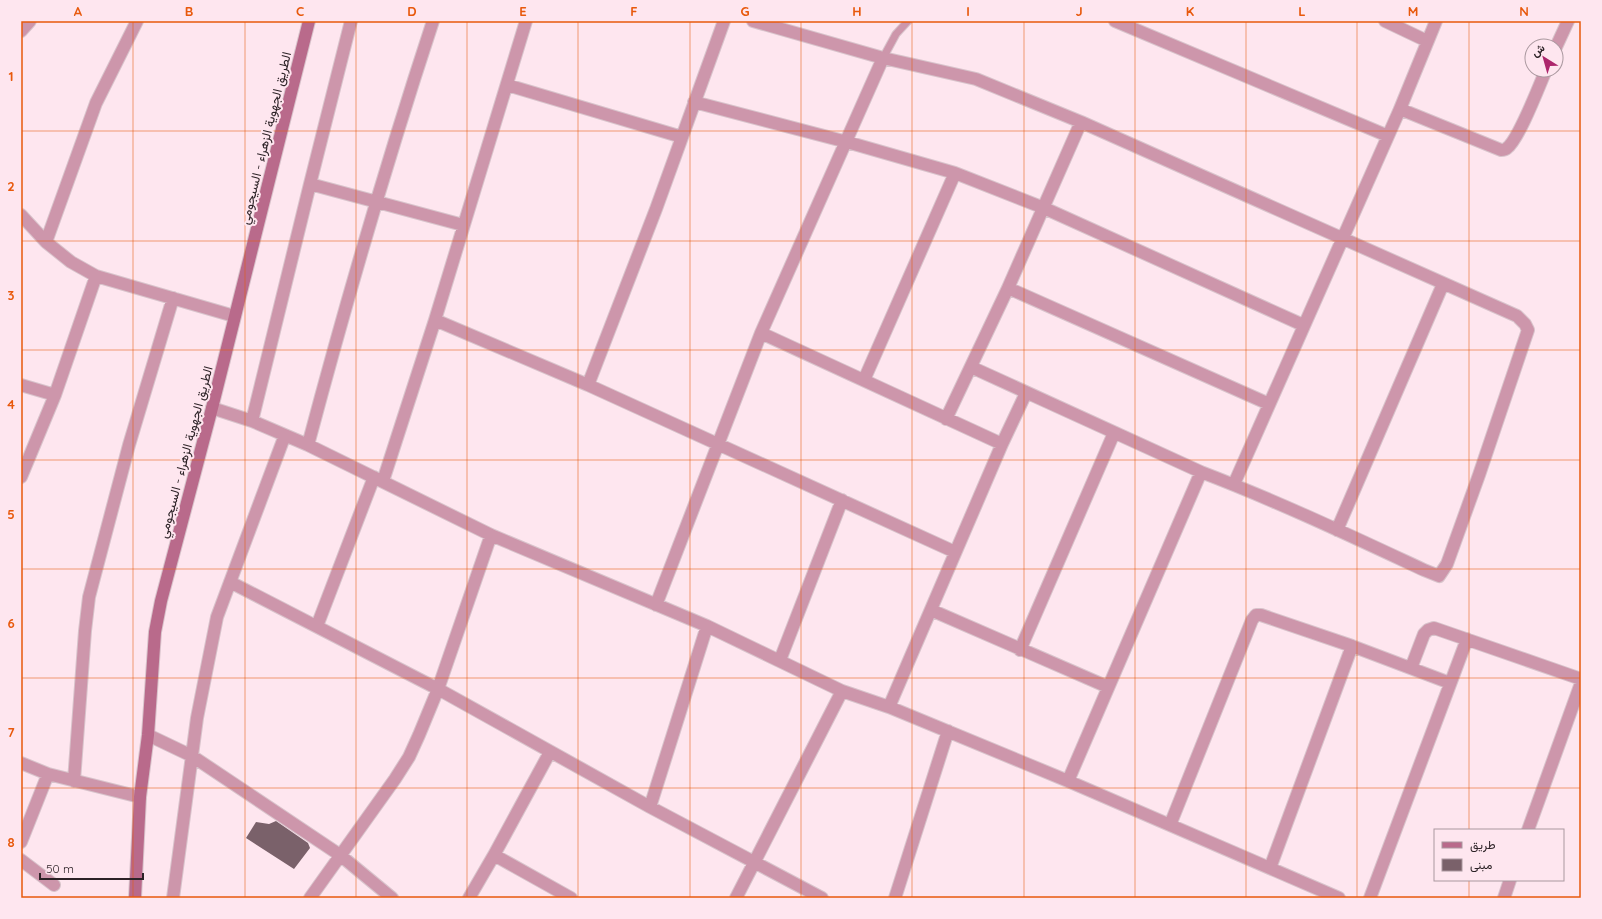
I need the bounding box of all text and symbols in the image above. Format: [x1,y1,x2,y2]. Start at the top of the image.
text: A [74,3,83,19]
text: B [185,3,193,19]
text: C [296,3,304,19]
text: D [407,3,417,19]
text: E [519,3,527,19]
text: F [630,3,638,19]
text: G [740,3,750,19]
text: H [852,3,862,19]
text: I [966,3,970,19]
text: J [1075,3,1083,19]
text: K [1186,3,1195,19]
text: L [1298,3,1306,19]
text: M [1408,3,1418,19]
text: N [1519,3,1529,19]
north arrow [1524,38,1564,78]
text: ش [1528,40,1547,60]
street label: الطريق الجهوية الزهراء - السيجومي [236,50,297,227]
text: 1 [8,68,14,84]
text: 2 [7,178,15,194]
text: 3 [8,287,15,303]
street label: الطريق الجهوية الزهراء - السيجومي [154,364,219,541]
text: 4 [7,396,15,412]
text: 5 [7,506,15,522]
text: 6 [7,615,15,631]
text: 7 [7,724,15,740]
legend [1434,829,1564,881]
text: 8 [7,834,15,850]
text: طريق [1470,837,1496,853]
scale bar [40,855,143,881]
text: مبنى [1470,857,1492,873]
text: 50 m [46,861,74,876]

